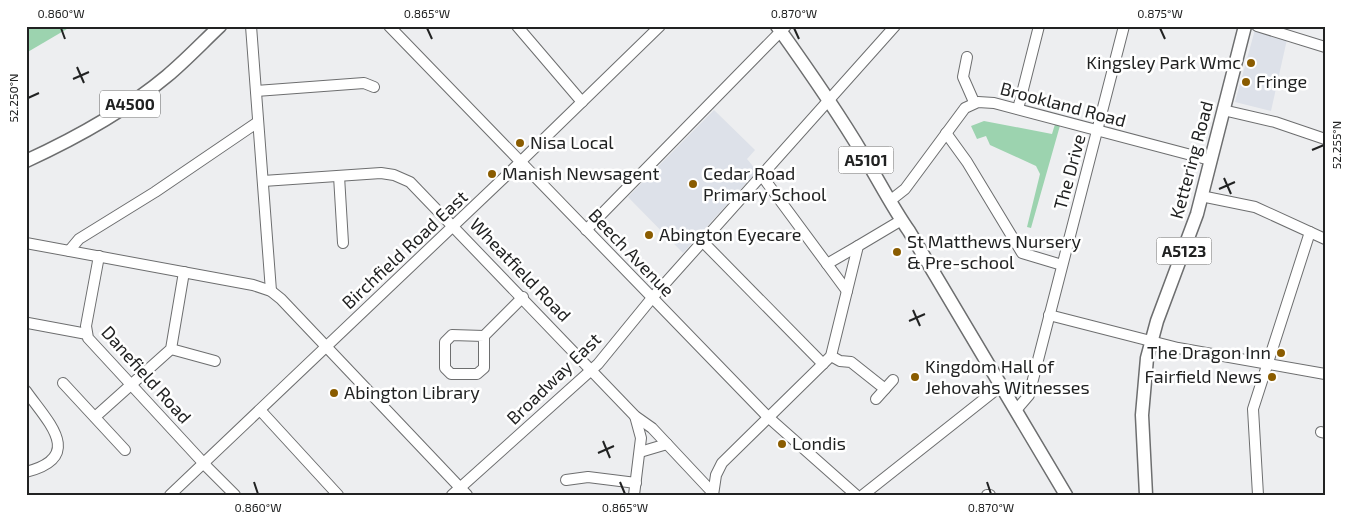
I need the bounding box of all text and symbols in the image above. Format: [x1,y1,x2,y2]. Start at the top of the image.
text: 0.860°W [37,6,85,20]
text: 0.865°W [404,6,450,20]
text: 0.870°W [771,6,817,20]
text: 0.875°W [1137,6,1183,20]
place label: Kingsley Park Wmc [1086,51,1241,73]
marker: Kingsley Park Wmc [1245,57,1257,69]
place label: Fringe [1256,70,1307,92]
text: 52.250°N [6,73,20,123]
marker: Fringe [1240,76,1252,88]
street label: Brookland Road [998,77,1129,131]
road number: A4500 [100,90,160,118]
street label: Kettering Road [1165,98,1217,221]
text: 52.255°N [1329,121,1343,169]
place label: Nisa Local [530,131,614,153]
street label: The Drive [1048,132,1090,212]
marker: Nisa Local [514,137,526,149]
road number: A5101 [838,146,894,174]
place label: Manish Newsagent [502,162,660,184]
place label: Cedar Road Primary School [703,162,827,205]
marker: Manish Newsagent [486,168,498,180]
marker: Cedar Road Primary School [687,178,699,190]
street label: Birchfield Road East [337,185,472,313]
street label: Beech Avenue [584,204,679,301]
street label: Wheatfield Road [466,213,576,326]
place label: Abington Eyecare [659,223,801,245]
marker: Abington Eyecare [643,229,655,241]
place label: St Matthews Nursery & Pre-school [907,230,1082,273]
road number: A5123 [1156,238,1212,264]
marker: St Matthews Nursery & Pre-school [891,246,903,258]
street label: Danefield Road [97,321,196,428]
street label: Broadway East [502,328,605,429]
place label: The Dragon Inn [1147,341,1271,363]
marker: The Dragon Inn [1275,347,1287,359]
place label: Kingdom Hall of Jehovahs Witnesses [925,355,1090,398]
place label: Fairfield News [1145,365,1262,387]
marker: Kingdom Hall of Jehovahs Witnesses [909,371,921,383]
marker: Fairfield News [1266,371,1278,383]
place label: Abington Library [344,381,480,403]
marker: Abington Library [328,387,340,399]
place label: Londis [792,432,846,454]
marker: Londis [776,438,788,450]
text: 0.860°W [234,500,282,514]
text: 0.865°W [602,500,648,514]
text: 0.870°W [968,500,1014,514]

